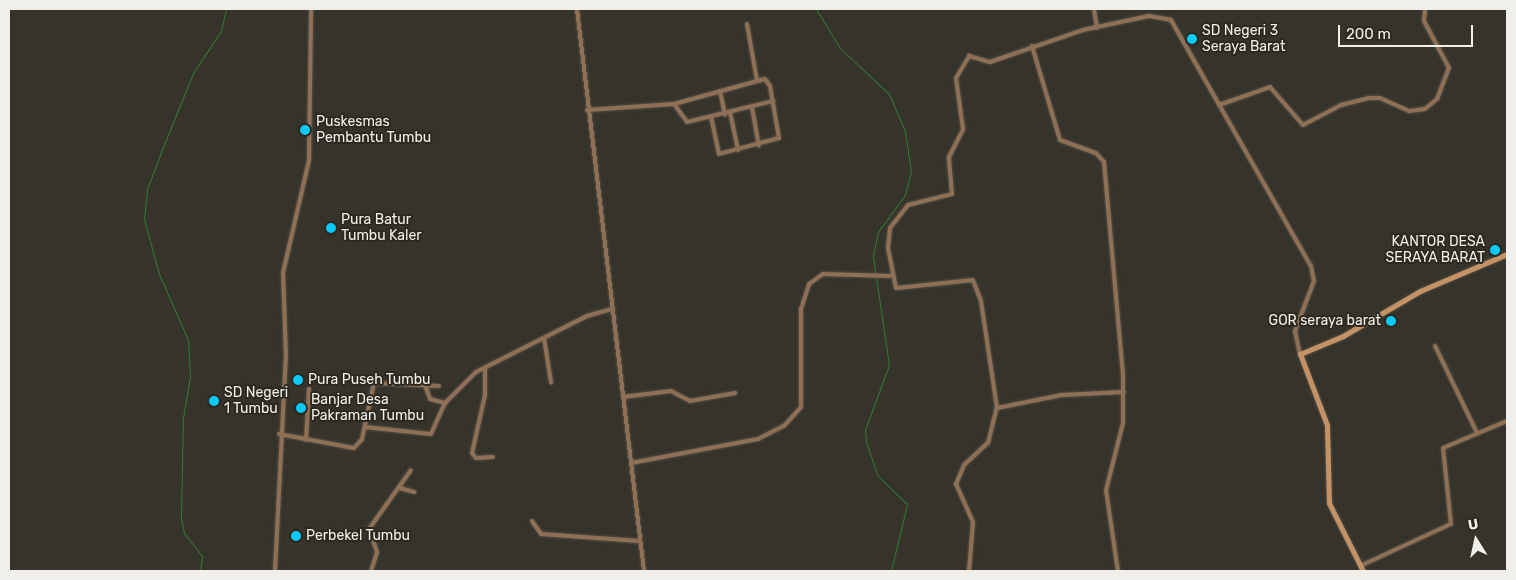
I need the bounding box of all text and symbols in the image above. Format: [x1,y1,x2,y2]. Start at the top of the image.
scale bar [1341,15,1476,47]
place label: SD Negeri 3 Seraya Barat [1202,23,1285,56]
text: 200 m [1346,25,1391,43]
marker: SD Negeri 3 Seraya Barat [1186,33,1198,45]
place label: Puskesmas Pembantu Tumbu [316,114,432,146]
marker: Puskesmas Pembantu Tumbu [298,123,312,137]
place label: Pura Batur Tumbu Kaler [341,212,422,244]
marker: Pura Batur Tumbu Kaler [325,222,337,234]
place label: KANTOR DESA SERAYA BARAT [1385,234,1485,266]
marker: KANTOR DESA SERAYA BARAT [1489,244,1501,256]
place label: GOR seraya barat [1269,313,1381,329]
marker: GOR seraya barat [1385,315,1397,327]
place label: Pura Puseh Tumbu [308,372,431,388]
marker: Pura Puseh Tumbu [292,374,304,386]
place label: SD Negeri 1 Tumbu [224,385,288,418]
place label: Banjar Desa Pakraman Tumbu [311,392,424,424]
marker: SD Negeri 1 Tumbu [208,395,220,407]
marker: Banjar Desa Pakraman Tumbu [295,402,307,414]
north arrow [1451,515,1501,565]
text: U [1467,515,1480,534]
place label: Perbekel Tumbu [306,528,410,544]
marker: Perbekel Tumbu [290,530,302,542]

